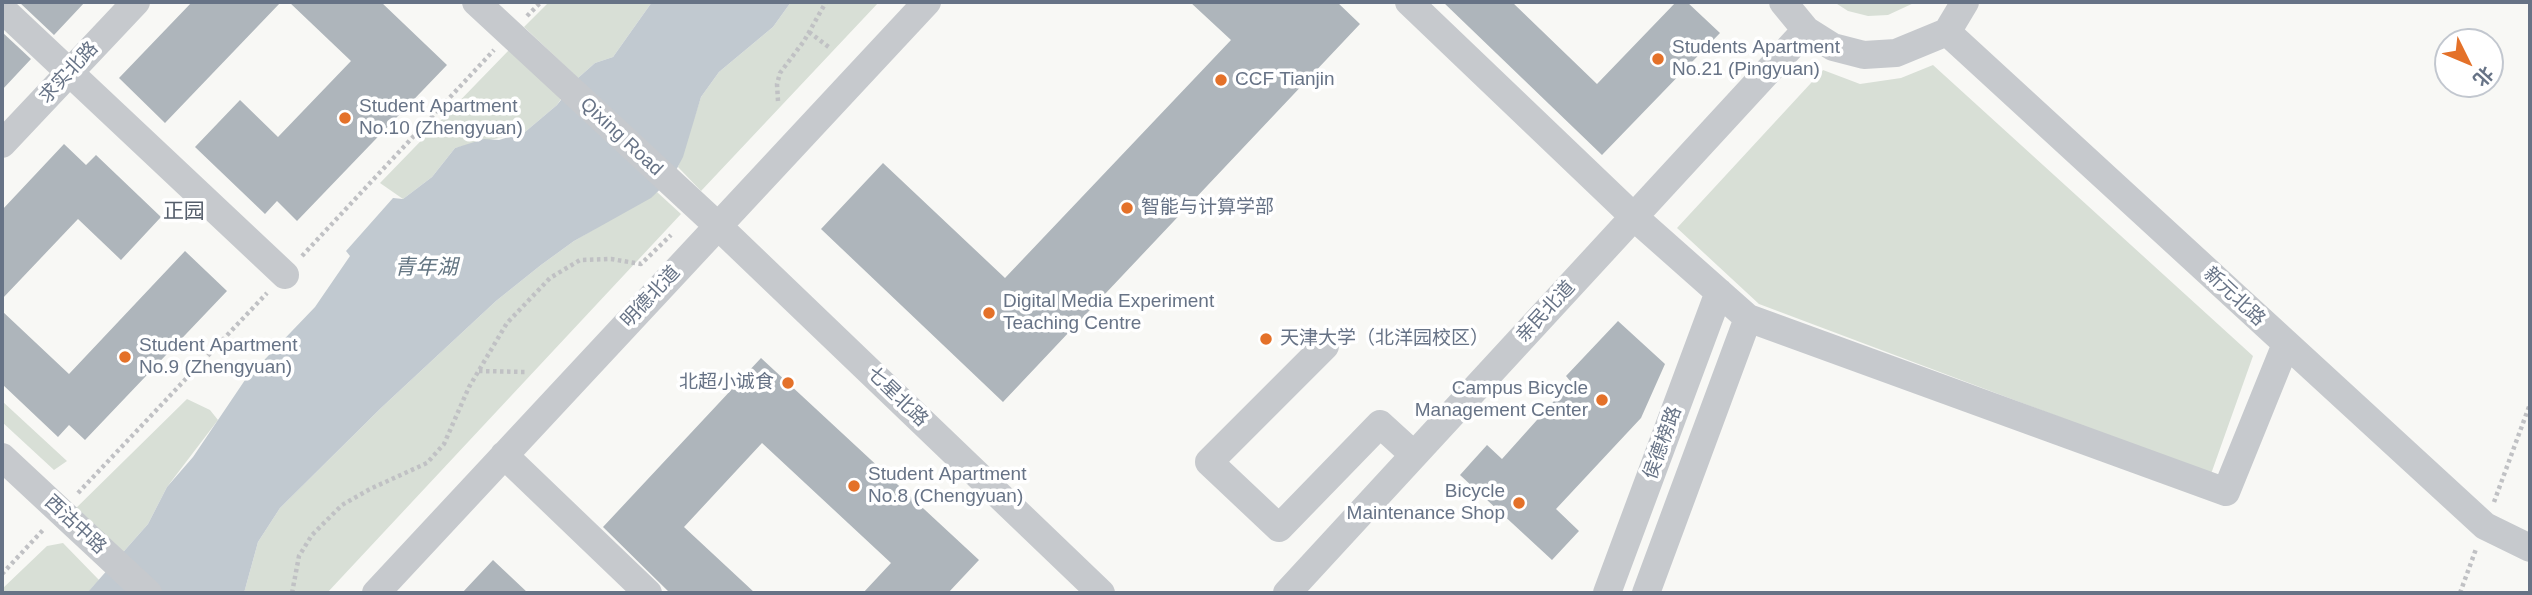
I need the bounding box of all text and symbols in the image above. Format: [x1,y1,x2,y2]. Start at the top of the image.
north arrow [2434,28,2504,98]
street label: 求实北路 [35,37,103,109]
place label: Students Apartment No.21 (Pingyuan) [1672,37,1840,81]
marker: Students Apartment No.21 (Pingyuan) [1650,51,1666,67]
text: 北 [2469,62,2497,90]
place label: CCF Tianjin [1235,69,1335,91]
marker: CCF Tianjin [1213,72,1229,88]
street label: Qixing Road [575,93,667,181]
place label: Student Apartment No.10 (Zhengyuan) [359,96,523,140]
marker: Student Apartment No.10 (Zhengyuan) [337,110,353,126]
place label: 智能与计算学部 [1141,197,1274,219]
district label: 正园 [163,199,205,225]
marker: 智能与计算学部 [1119,200,1135,216]
water label: 青年湖 [395,255,457,281]
street label: 明德北道 [617,261,685,333]
street label: 新元北路 [2198,263,2270,331]
street label: 亲民北道 [1512,276,1580,348]
place label: Digital Media Experiment Teaching Centre [1003,291,1214,335]
marker: Digital Media Experiment Teaching Centre [981,305,997,321]
place label: 天津大学（北洋园校区） [1280,328,1489,350]
marker: 天津大学（北洋园校区） [1258,331,1274,347]
place label: Student Apartment No.9 (Zhengyuan) [139,335,297,379]
marker: Student Apartment No.9 (Zhengyuan) [117,349,133,365]
street label: 七星北路 [862,362,932,432]
place label: 北超小诚食 [679,372,774,394]
marker: 北超小诚食 [780,375,796,391]
place label: Campus Bicycle Management Center [1415,378,1588,422]
marker: Campus Bicycle Management Center [1594,392,1610,408]
street label: 侯德榜路 [1639,403,1687,483]
place label: Student Apartment No.8 (Chengyuan) [868,464,1026,508]
marker: Student Apartment No.8 (Chengyuan) [846,478,862,494]
place label: Bicycle Maintenance Shop [1347,481,1505,525]
street label: 西沽中路 [39,491,111,559]
marker: Bicycle Maintenance Shop [1511,495,1527,511]

